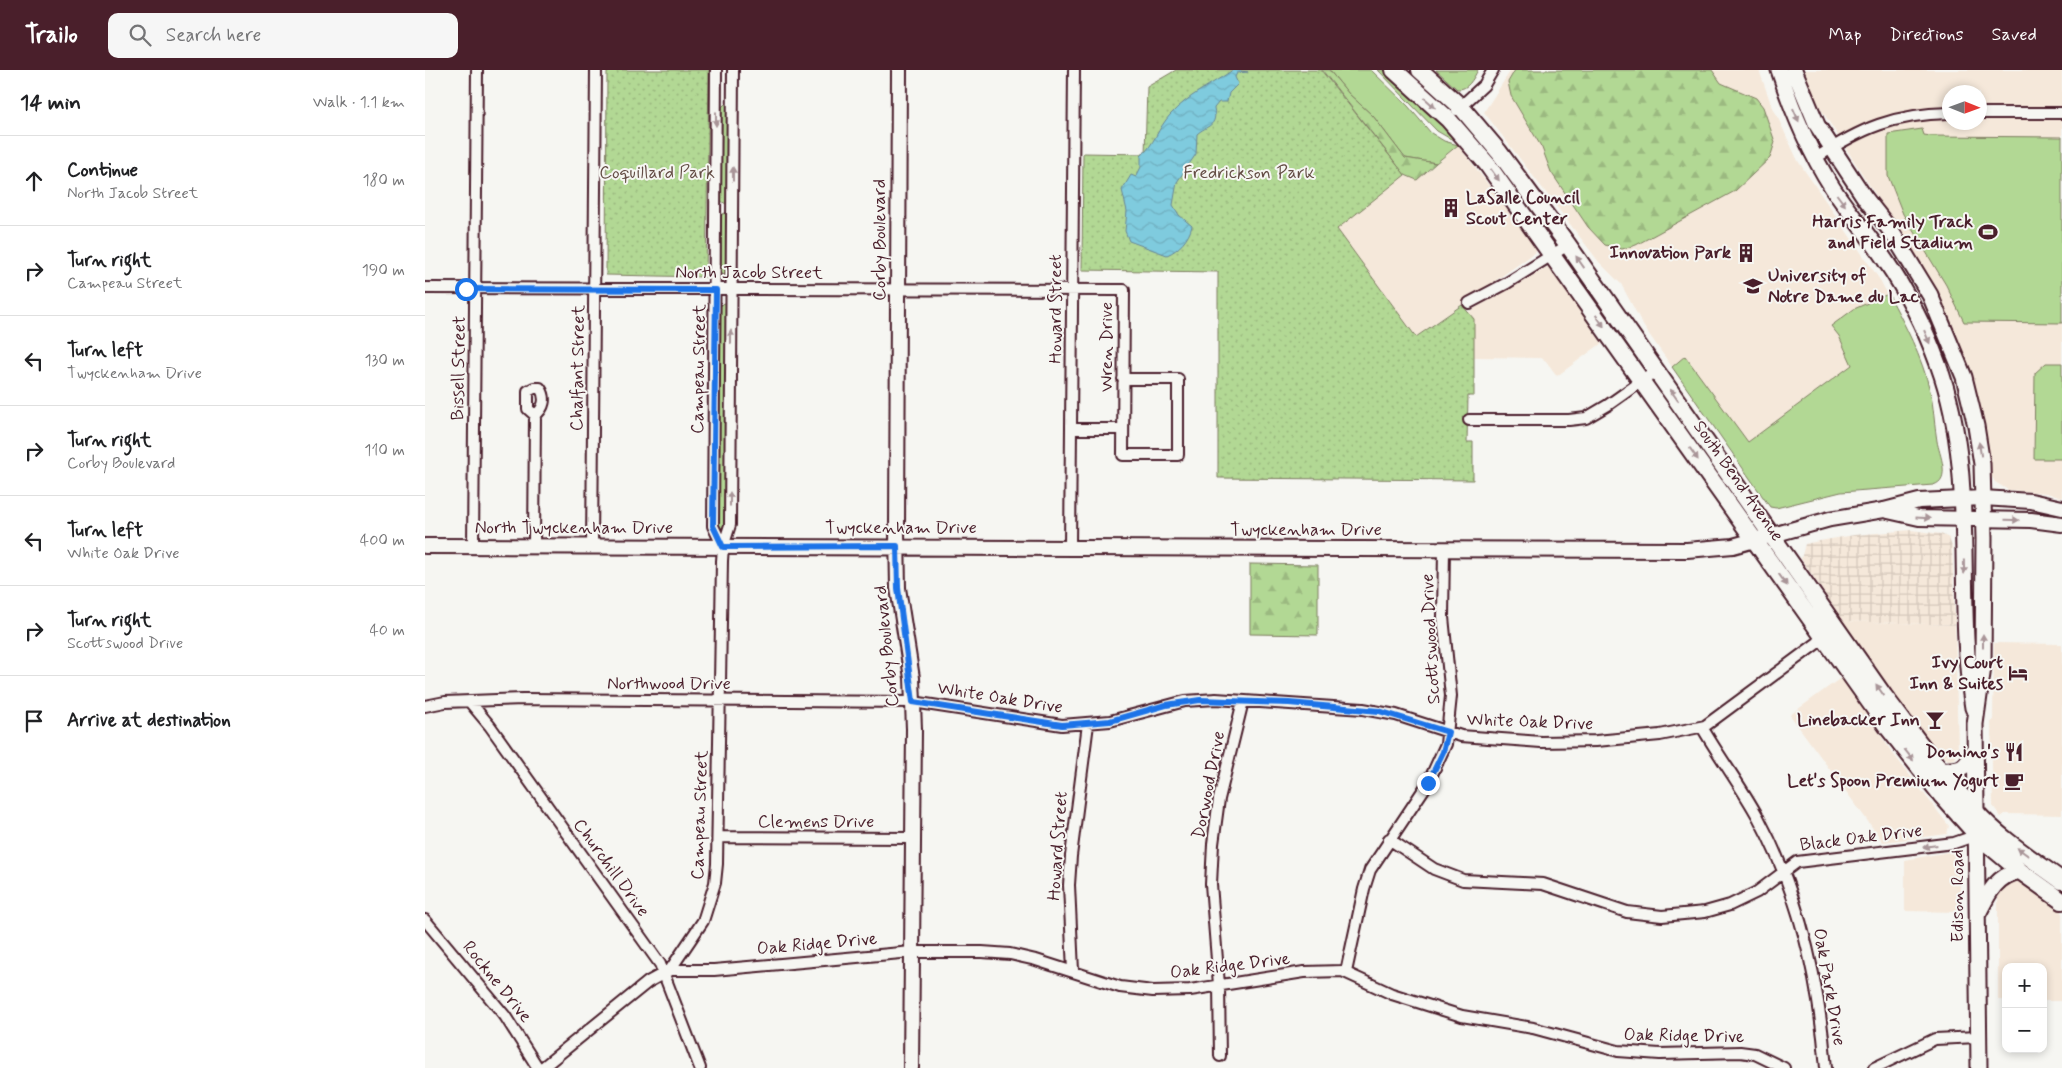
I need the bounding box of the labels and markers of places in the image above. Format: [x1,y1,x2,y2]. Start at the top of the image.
place label: LaSalle Council Scout Center [1466,186,1581,231]
building icon: LaSalle Council Scout Center [1440,197,1462,219]
place label: Harris Family Track and Field Stadium [1812,210,1973,255]
sports icon: Harris Family Track and Field Stadium [1977,221,1999,243]
place label: Innovation Park [1610,241,1731,265]
building icon: Innovation Park [1735,242,1757,264]
place label: University of Notre Dame du Lac [1768,264,1919,309]
school or university icon: University of Notre Dame du Lac [1742,275,1764,297]
place label: Ivy Court Inn & Suites [1910,651,2003,696]
hotel icon: Ivy Court Inn & Suites [2007,662,2029,684]
place label: Linebacker Inn [1797,708,1920,732]
bar icon: Linebacker Inn [1924,709,1946,731]
place label: Domino's [1925,740,1999,764]
restaurant icon: Domino's [2003,741,2025,763]
place label: Let's Spoon Premium Yogurt [1787,769,1999,793]
cafe icon: Let's Spoon Premium Yogurt [2003,770,2025,792]

